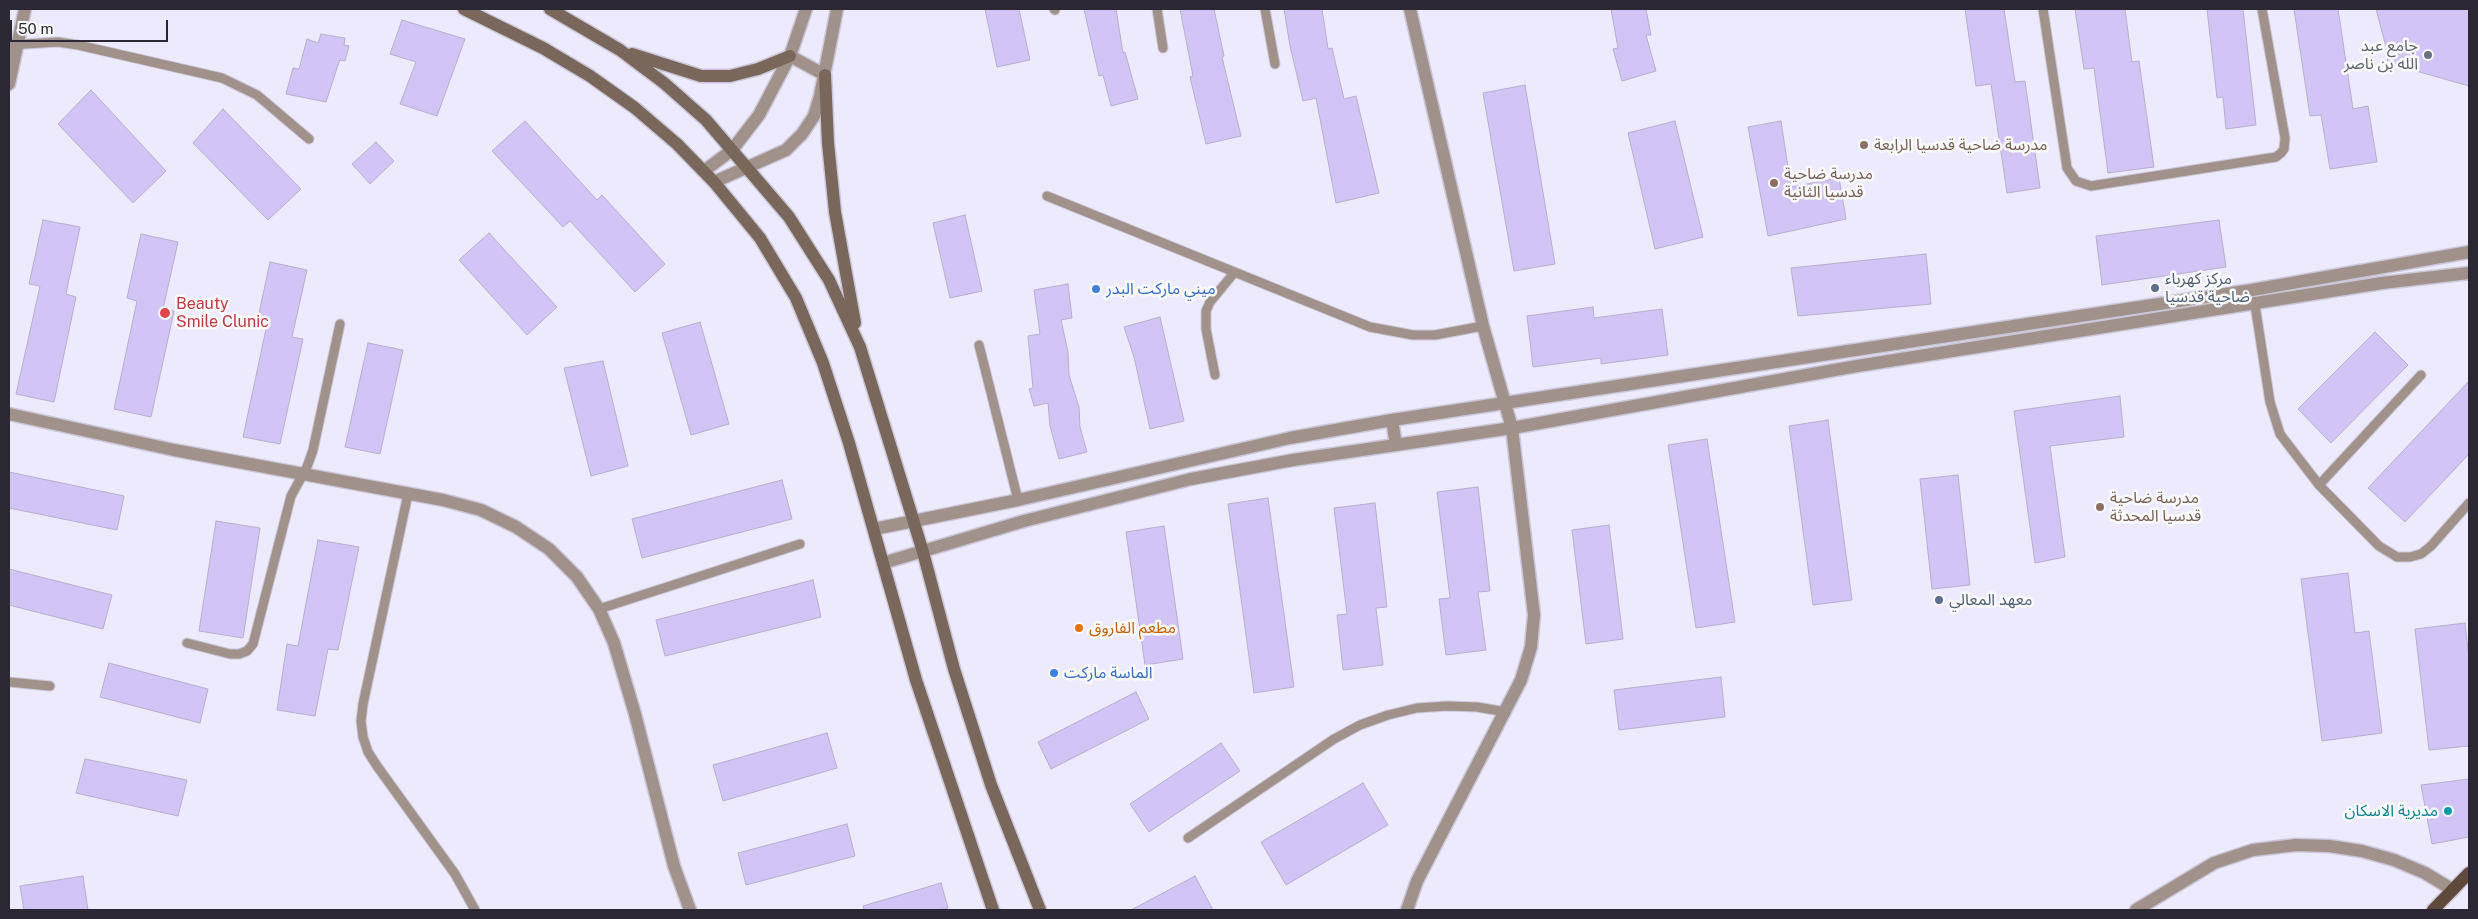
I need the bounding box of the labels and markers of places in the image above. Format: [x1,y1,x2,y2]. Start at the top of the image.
place label: جامع عبد الله بن ناصر [2344,36,2418,74]
marker: جامع عبد الله بن ناصر [2422,49,2434,61]
place label: مدرسة ضاحية قدسيا الرابعة [1874,135,2048,155]
marker: مدرسة ضاحية قدسيا الرابعة [1858,139,1870,151]
place label: مدرسة ضاحية قدسيا الثانية [1784,164,1873,202]
marker: مدرسة ضاحية قدسيا الثانية [1768,177,1780,189]
place label: مركز كهرباء ضاحية قدسيا [2165,269,2250,307]
place label: ميني ماركت البدر [1106,279,1216,299]
marker: مركز كهرباء ضاحية قدسيا [2149,282,2161,294]
marker: ميني ماركت البدر [1090,283,1102,295]
place label: Beauty Smile Clunic [176,294,269,332]
marker: Beauty Smile Clunic [158,306,172,320]
place label: مدرسة ضاحية قدسيا المحدثة [2110,488,2201,526]
marker: مدرسة ضاحية قدسيا المحدثة [2094,501,2106,513]
place label: معهد المعالي [1949,590,2032,610]
marker: معهد المعالي [1933,594,1945,606]
place label: مطعم الفاروق [1089,618,1176,638]
marker: مطعم الفاروق [1073,622,1085,634]
place label: الماسة ماركت [1064,663,1152,683]
marker: الماسة ماركت [1048,667,1060,679]
place label: مديرية الاسكان [2345,801,2438,821]
marker: مديرية الاسكان [2442,805,2454,817]

